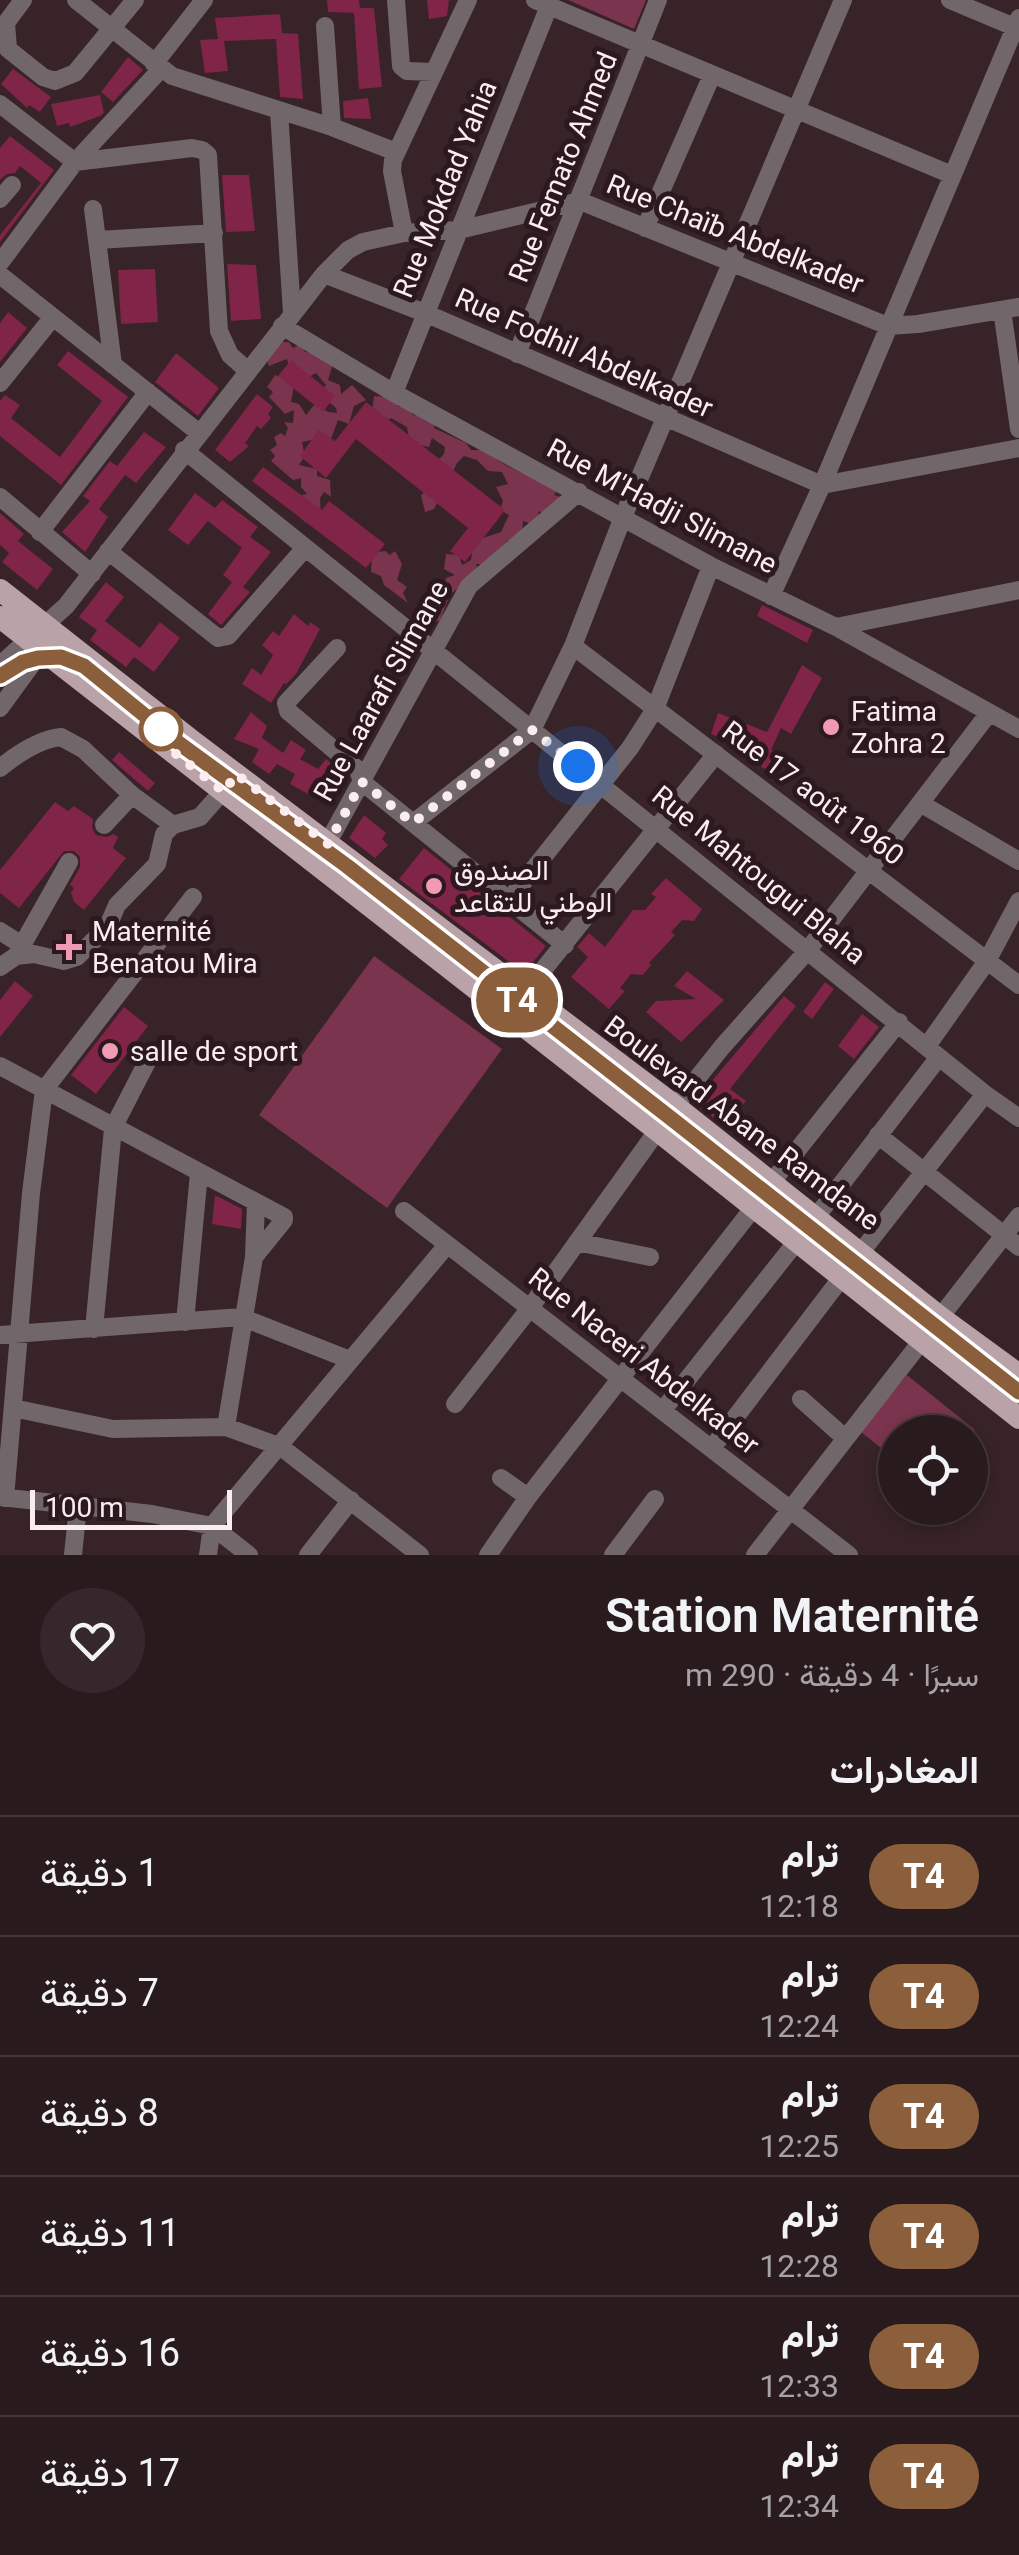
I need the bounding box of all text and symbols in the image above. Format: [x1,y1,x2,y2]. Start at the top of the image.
street label: Rue Femato Ahmed [502,47,624,287]
street label: Rue Mokdad Yahia [386,76,504,302]
street label: Rue Chaïb Abdelkader [602,167,869,301]
street label: Rue Fodhil Abdelkader [450,281,718,425]
street label: Rue M'Hadji Slimane [541,431,783,581]
street label: Rue Laarafi Slimane [307,575,455,807]
place label: Fatima Zohra 2 [851,695,946,760]
unlabelled marker [140,708,182,750]
street label: Rue 17 août 1960 [716,714,910,872]
marker: Fatima Zohra 2 [820,716,842,738]
your location [553,741,603,791]
street label: Rue Mahtougui Blaha [646,779,872,971]
place label: الصندوق الوطني للتقاعد [454,854,612,925]
marker: الصندوق الوطني للتقاعد [423,875,445,897]
place label: Maternité Benatou Mira [92,915,258,980]
marker: Maternité Benatou Mira [56,934,82,960]
line badge: T4 [472,968,562,1032]
text: T4 [496,980,538,1021]
street label: Boulevard Abane Ramdane [598,1009,886,1237]
place label: salle de sport [130,1035,298,1068]
marker: salle de sport [99,1040,121,1062]
street label: Rue Naceri Abdelkader [522,1261,766,1462]
map controls [878,1415,988,1525]
button: locate [878,1415,988,1525]
scale bar [30,1485,232,1530]
text: 100 m [45,1491,124,1524]
text: Station Maternité [605,1587,979,1644]
button: heart [40,1588,145,1693]
text: سيرًا · 4 دقيقة · 290 m [685,1656,979,1694]
text: المغادرات [830,1748,979,1792]
text: ترام [781,1832,839,1876]
text: 1 دقيقة [40,1851,159,1895]
text: T4 [903,1856,945,1897]
text: 12:18 [759,1887,839,1925]
text: ترام [781,1952,839,1996]
text: 7 دقيقة [40,1971,159,2015]
text: T4 [903,1976,945,2017]
text: 12:24 [759,2007,839,2045]
text: ترام [781,2072,839,2116]
text: 8 دقيقة [40,2091,159,2135]
text: T4 [903,2096,945,2137]
text: 12:25 [759,2127,839,2165]
text: ترام [781,2192,839,2236]
text: 11 دقيقة [40,2211,180,2255]
text: T4 [903,2216,945,2257]
text: 12:28 [759,2247,839,2285]
text: ترام [781,2312,839,2356]
text: 16 دقيقة [40,2331,180,2375]
text: T4 [903,2336,945,2377]
text: 12:33 [759,2367,839,2405]
text: ترام [781,2432,839,2476]
text: 17 دقيقة [40,2451,180,2495]
text: T4 [903,2456,945,2497]
text: 12:34 [759,2487,839,2525]

